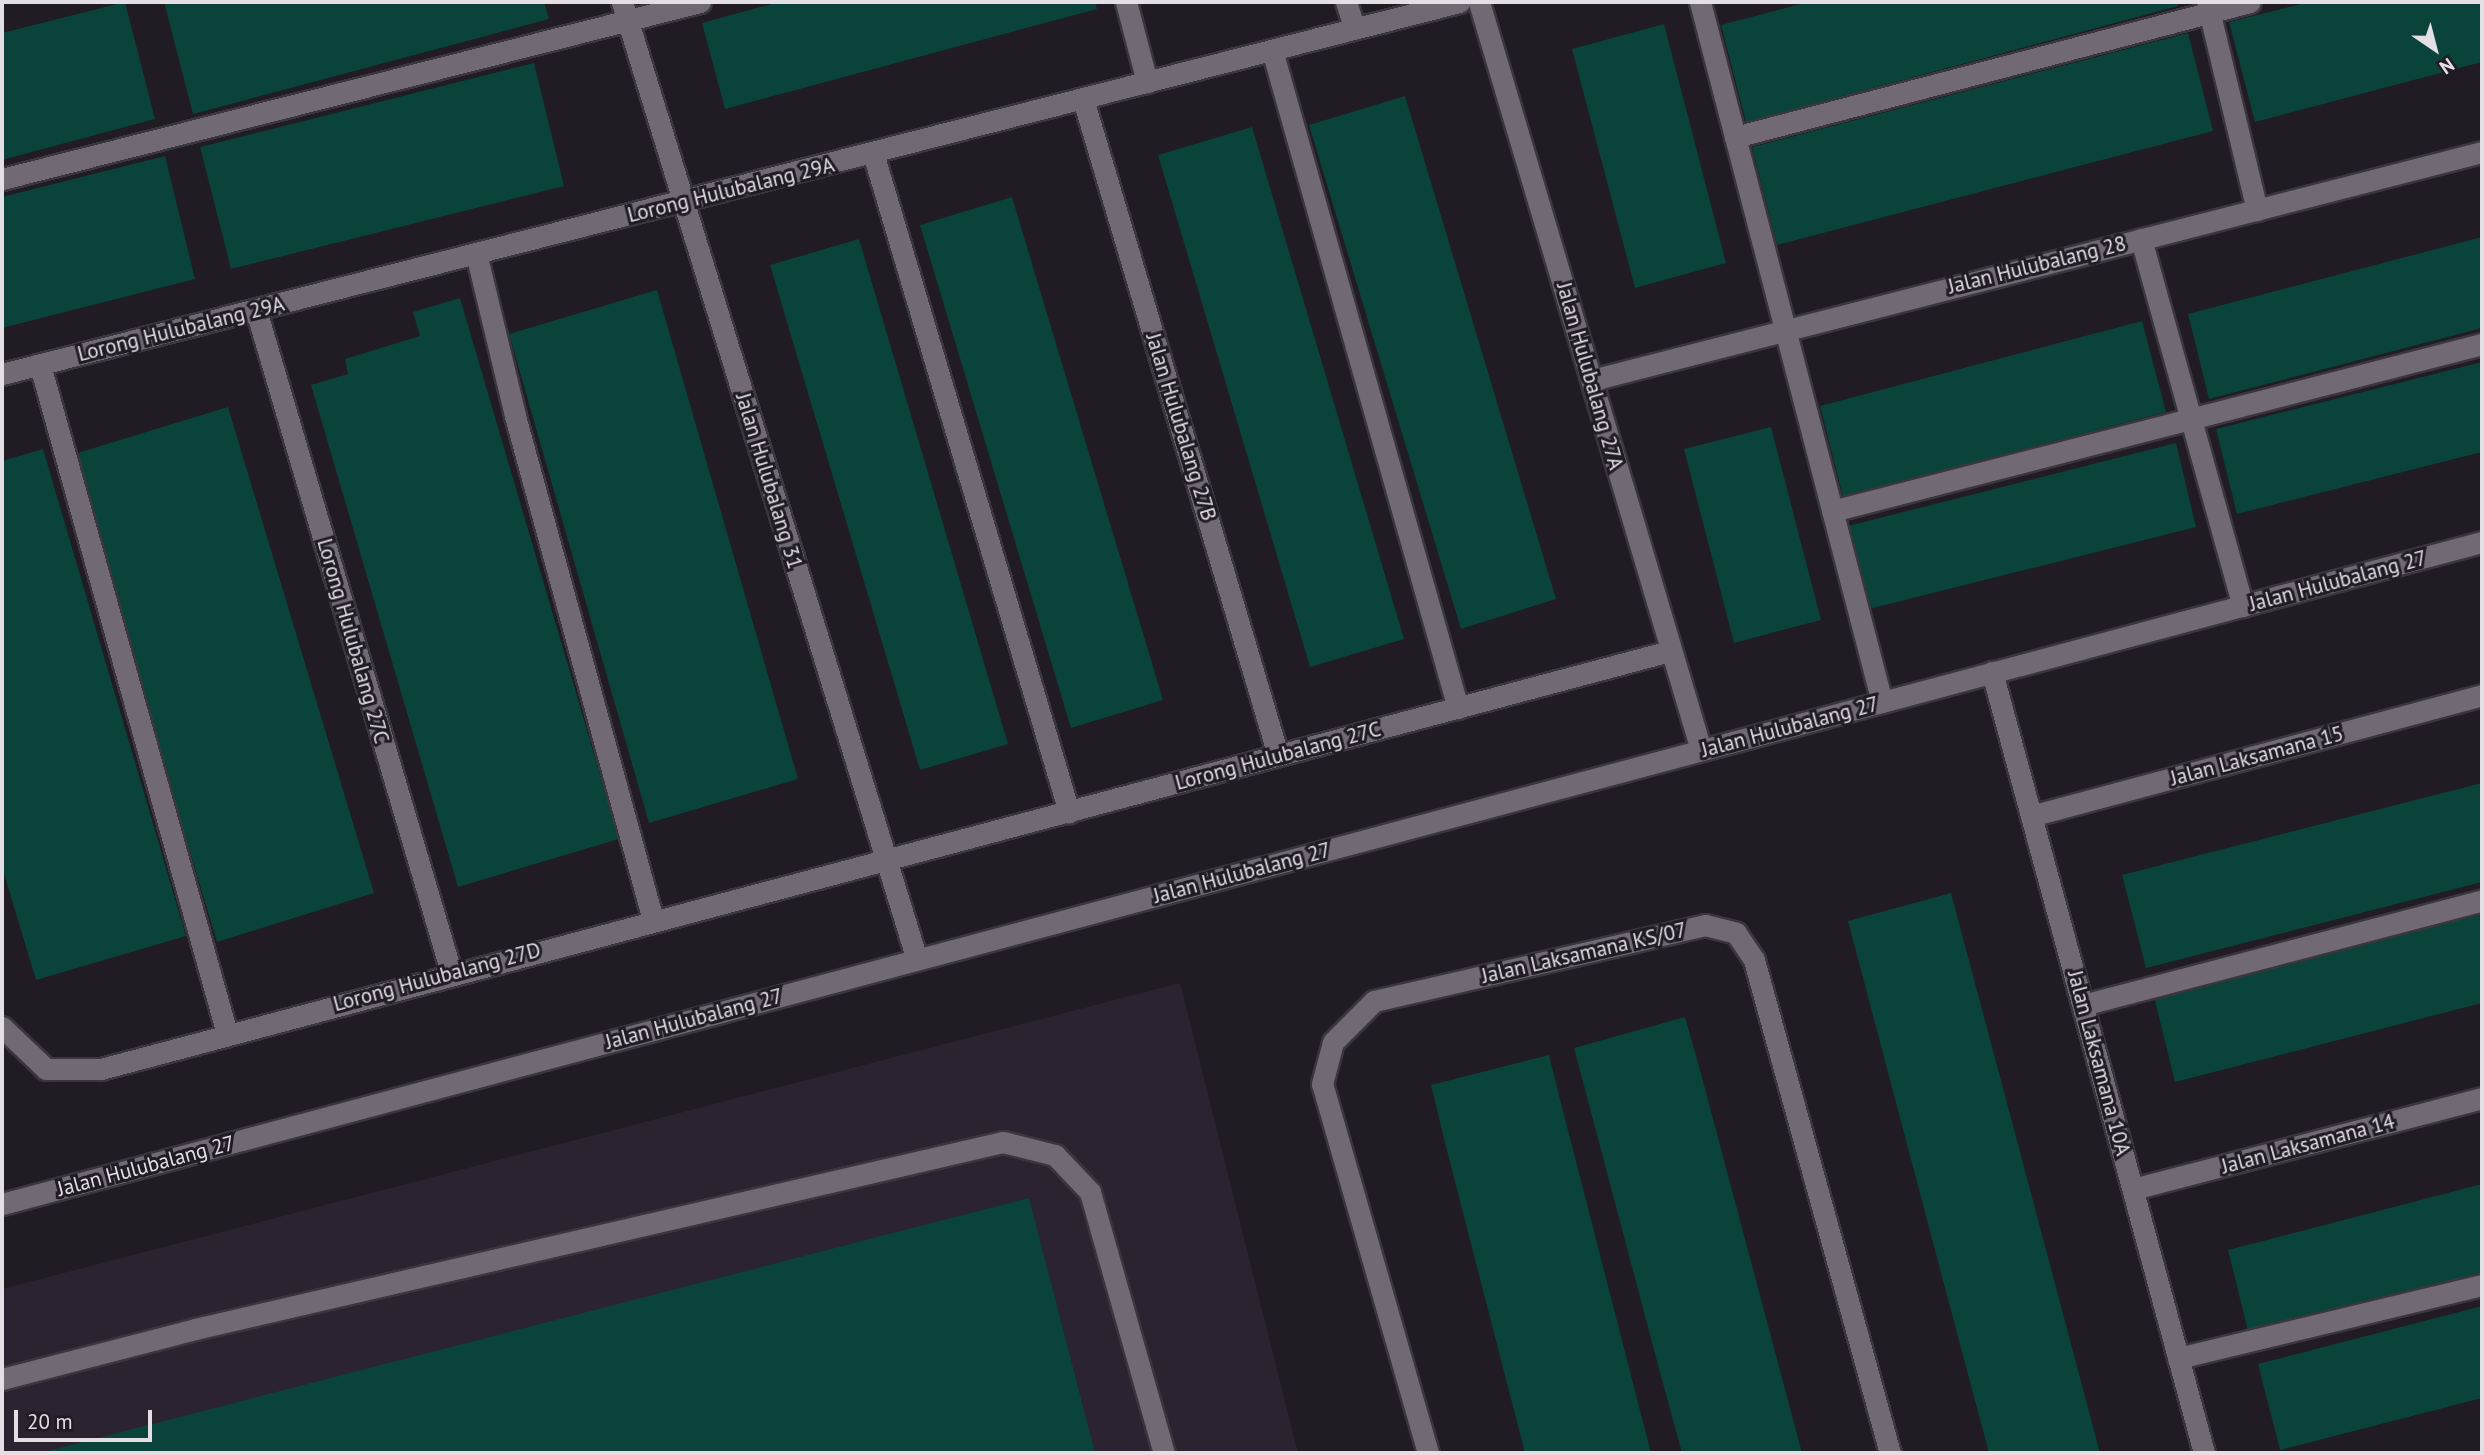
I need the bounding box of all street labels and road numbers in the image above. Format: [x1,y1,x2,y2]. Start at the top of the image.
street label: Lorong Hulubalang 29A [625,152,837,228]
street label: Jalan Hulubalang 28 [1945,231,2129,299]
street label: Jalan Hulubalang 27A [1551,279,1629,473]
street label: Lorong Hulubalang 29A [75,291,287,367]
street label: Jalan Hulubalang 27B [1140,330,1222,524]
street label: Jalan Hulubalang 31 [730,390,808,572]
street label: Lorong Hulubalang 27C [312,536,394,746]
street label: Jalan Hulubalang 27 [2247,545,2429,617]
street label: Jalan Hulubalang 27 [1699,691,1881,763]
street label: Lorong Hulubalang 27C [1172,716,1384,796]
street label: Jalan Laksamana 15 [2168,721,2346,791]
street label: Jalan Hulubalang 27 [1151,837,1333,909]
street label: Jalan Laksamana KS/07 [1479,917,1689,989]
street label: Lorong Hulubalang 27D [330,937,544,1017]
street label: Jalan Laksamana 10A [2062,968,2136,1158]
street label: Jalan Hulubalang 27 [603,983,785,1055]
street label: Jalan Laksamana 14 [2219,1109,2397,1179]
street label: Jalan Hulubalang 27 [55,1130,237,1202]

